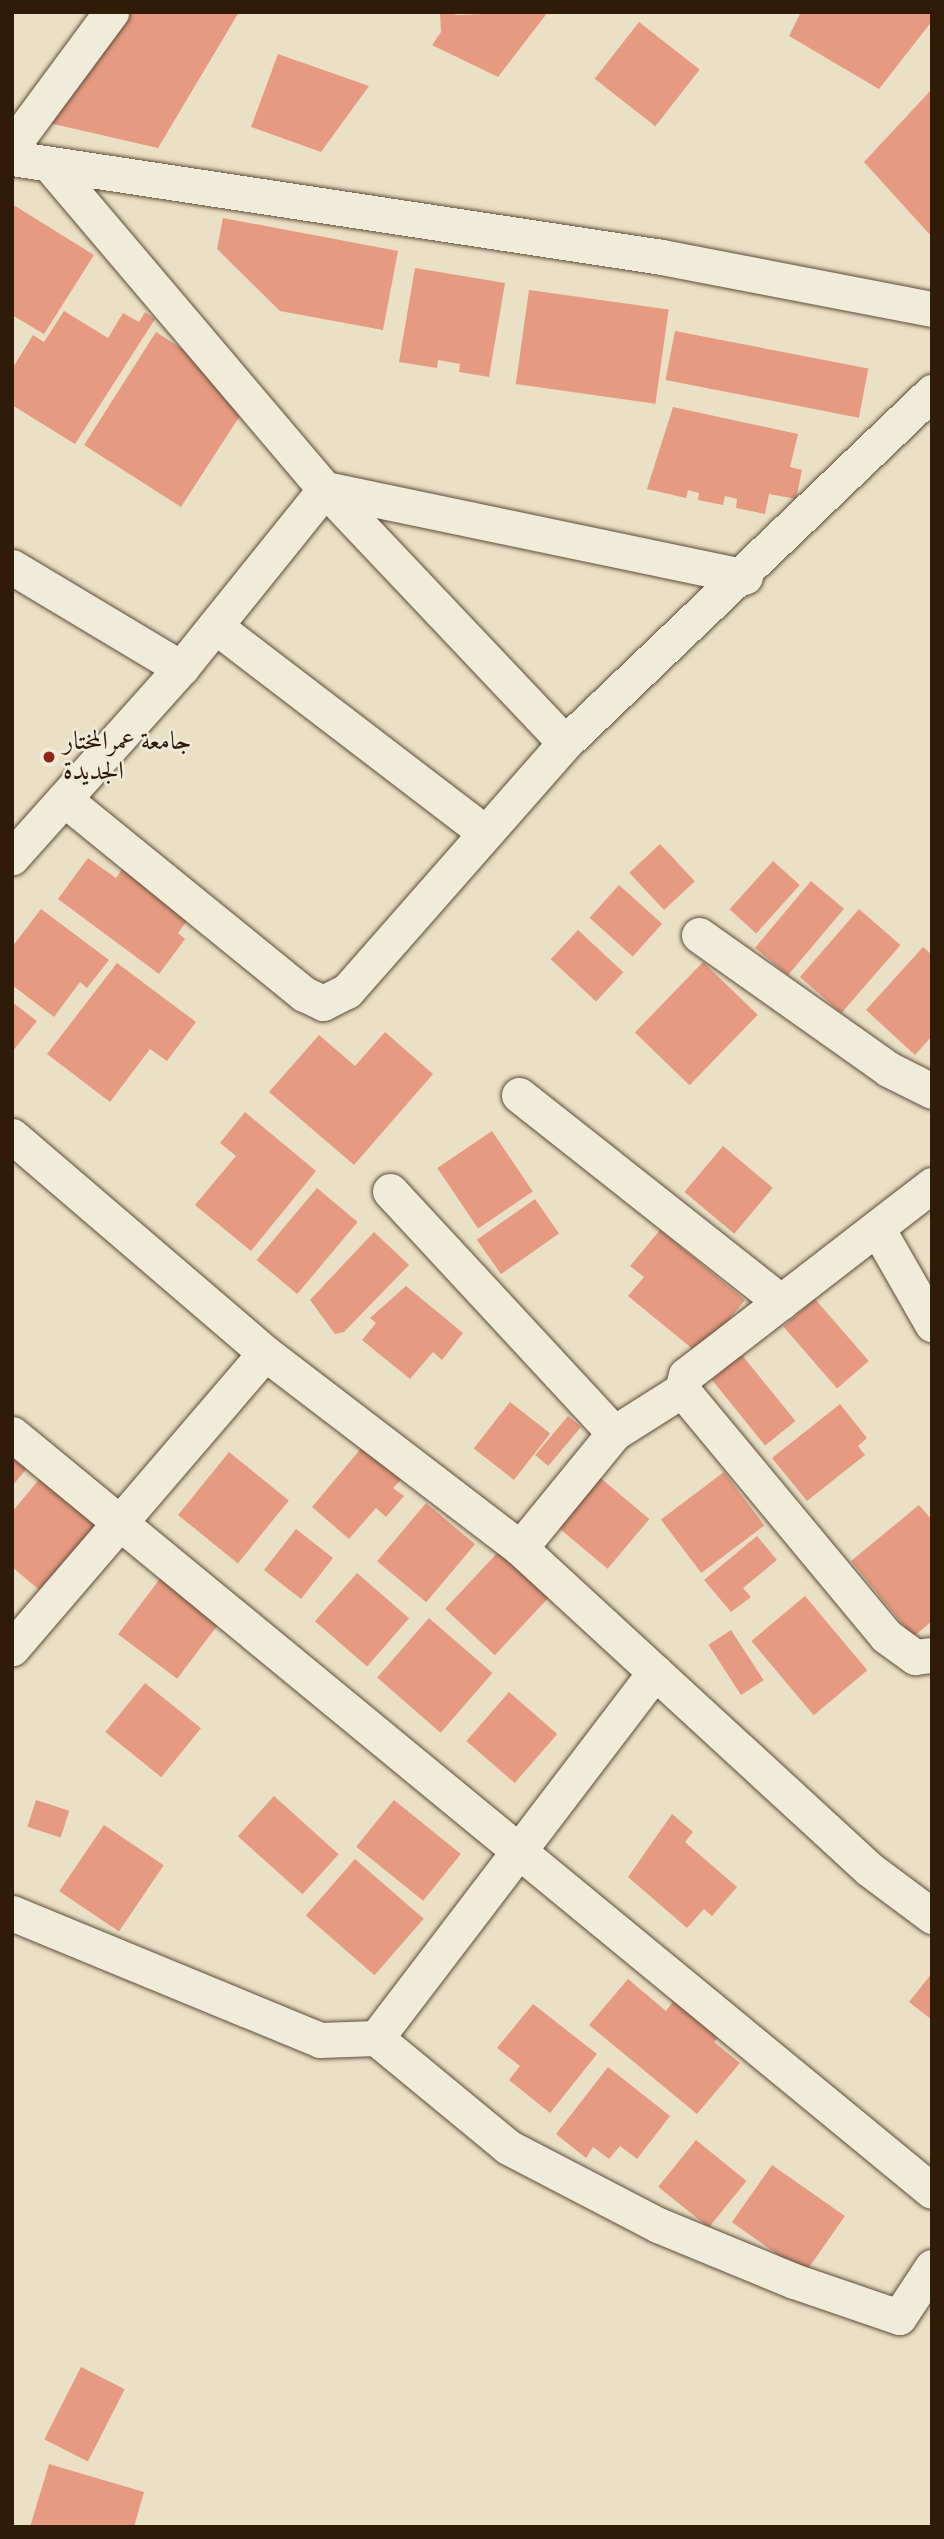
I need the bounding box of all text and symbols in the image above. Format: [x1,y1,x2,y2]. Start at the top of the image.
place label: جامعة عمرالمختار الجديدة [63,726,192,788]
marker: جامعة عمرالمختار الجديدة [41,749,57,765]

